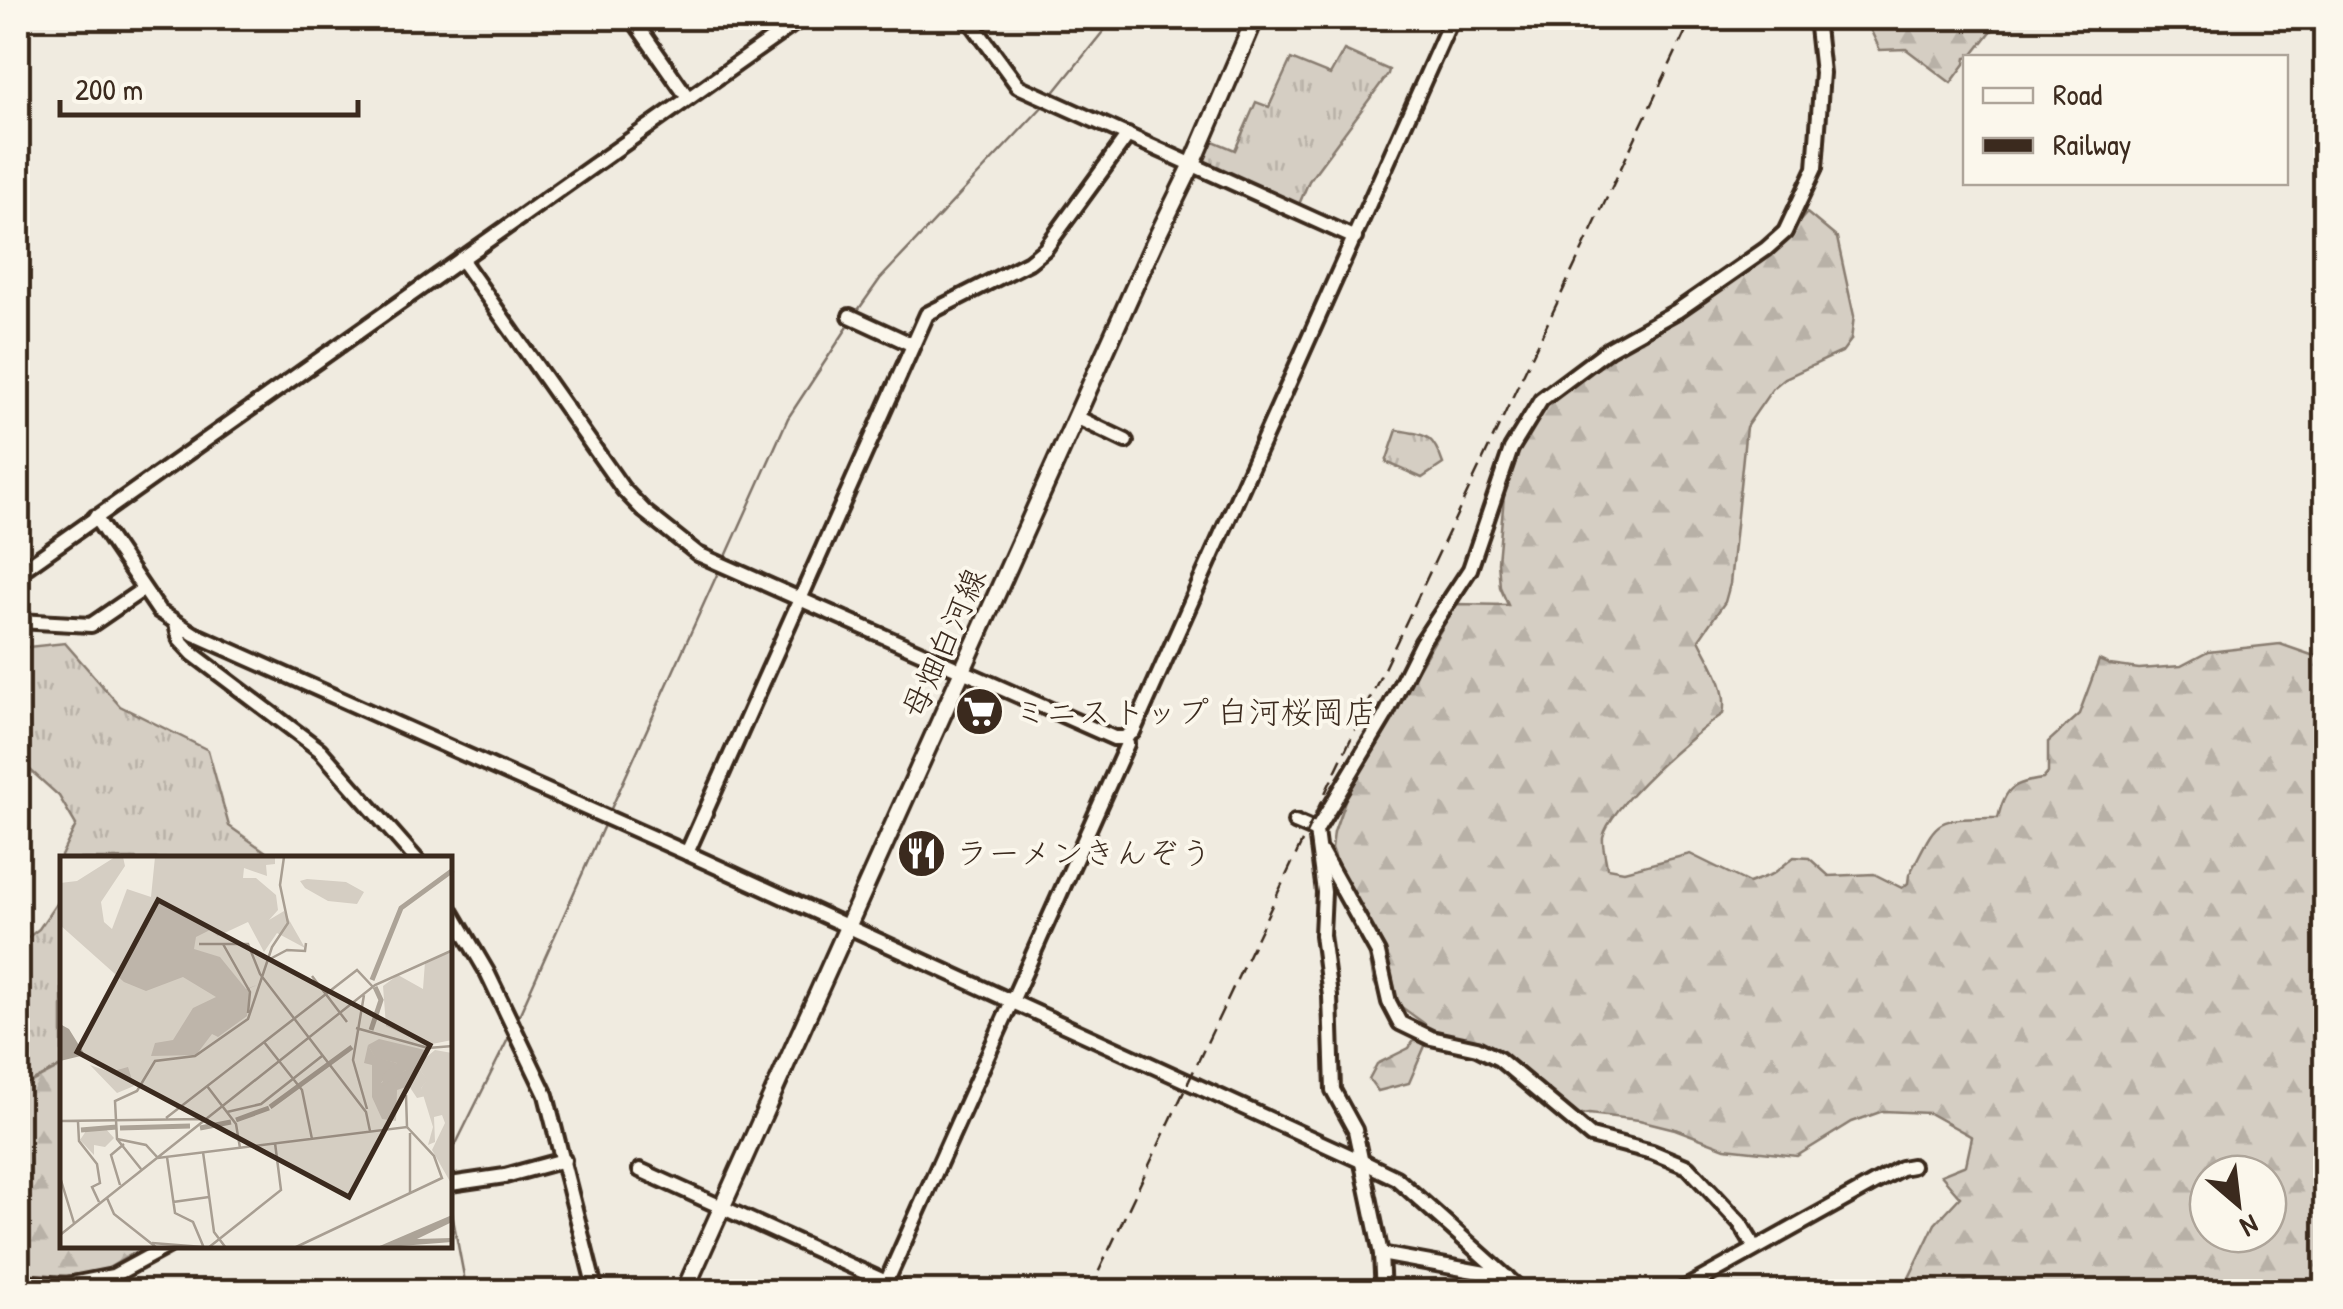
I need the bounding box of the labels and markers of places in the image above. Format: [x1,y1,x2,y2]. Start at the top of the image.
supermarket icon: ミニストップ 白河桜岡店 [953,686,1005,738]
place label: ミニストップ 白河桜岡店 [1014,690,1377,733]
restaurant icon: ラーメンきんぞう [895,827,947,879]
place label: ラーメンきんぞう [956,831,1212,874]

